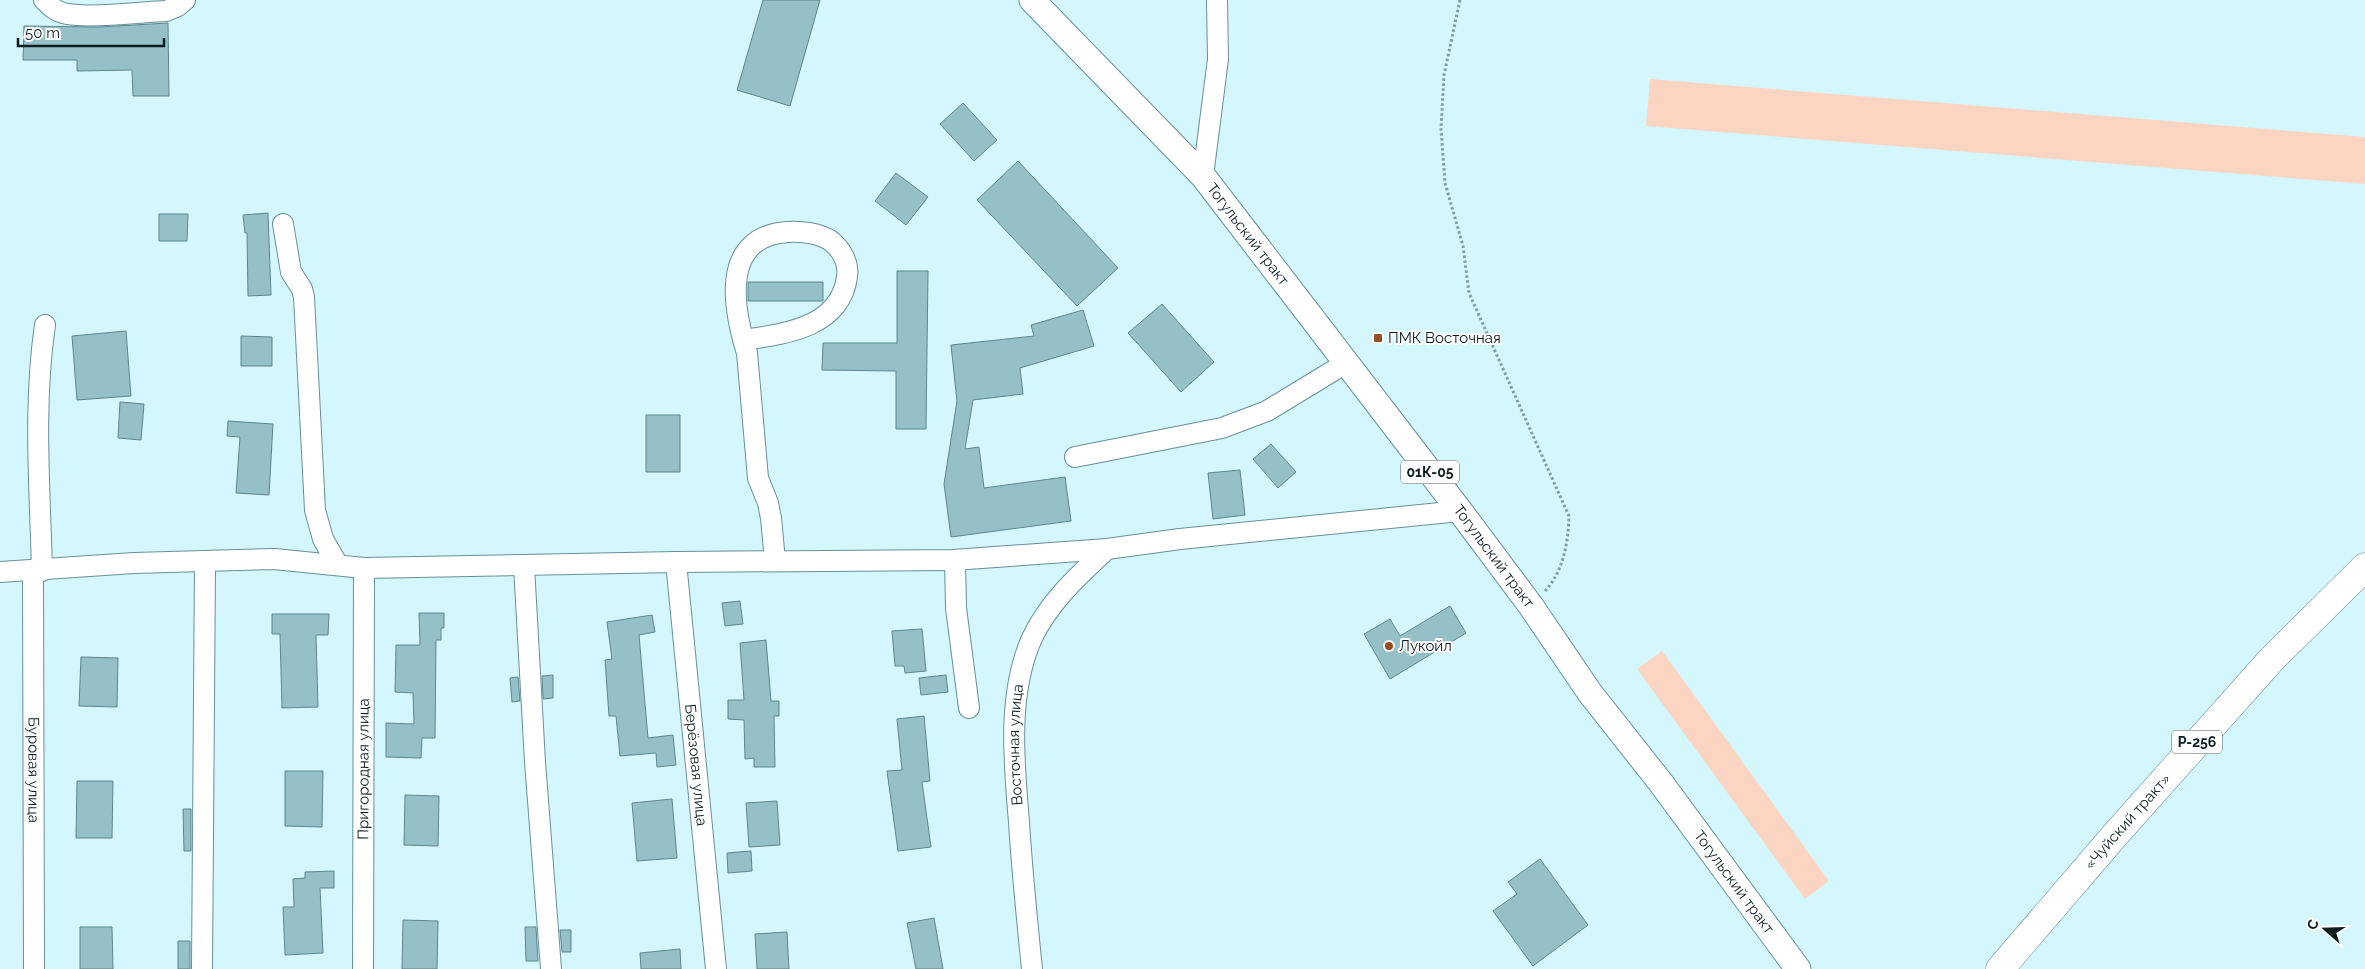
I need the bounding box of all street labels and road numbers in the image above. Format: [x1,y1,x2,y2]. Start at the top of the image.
street label: Тогульский тракт [1203,180,1293,289]
road number: 01К-05 [1401,461,1459,484]
street label: Тогульский тракт [1449,501,1538,611]
street label: Восточная улица [1005,683,1027,806]
street label: Пригородная улица [354,698,373,840]
street label: Берёзовая улица [681,703,711,827]
street label: Буровая улица [24,717,43,823]
road number: Р-256 [2172,730,2222,754]
street label: «Чуйский тракт» [2081,770,2174,873]
street label: Тогульский тракт [1690,827,1778,937]

